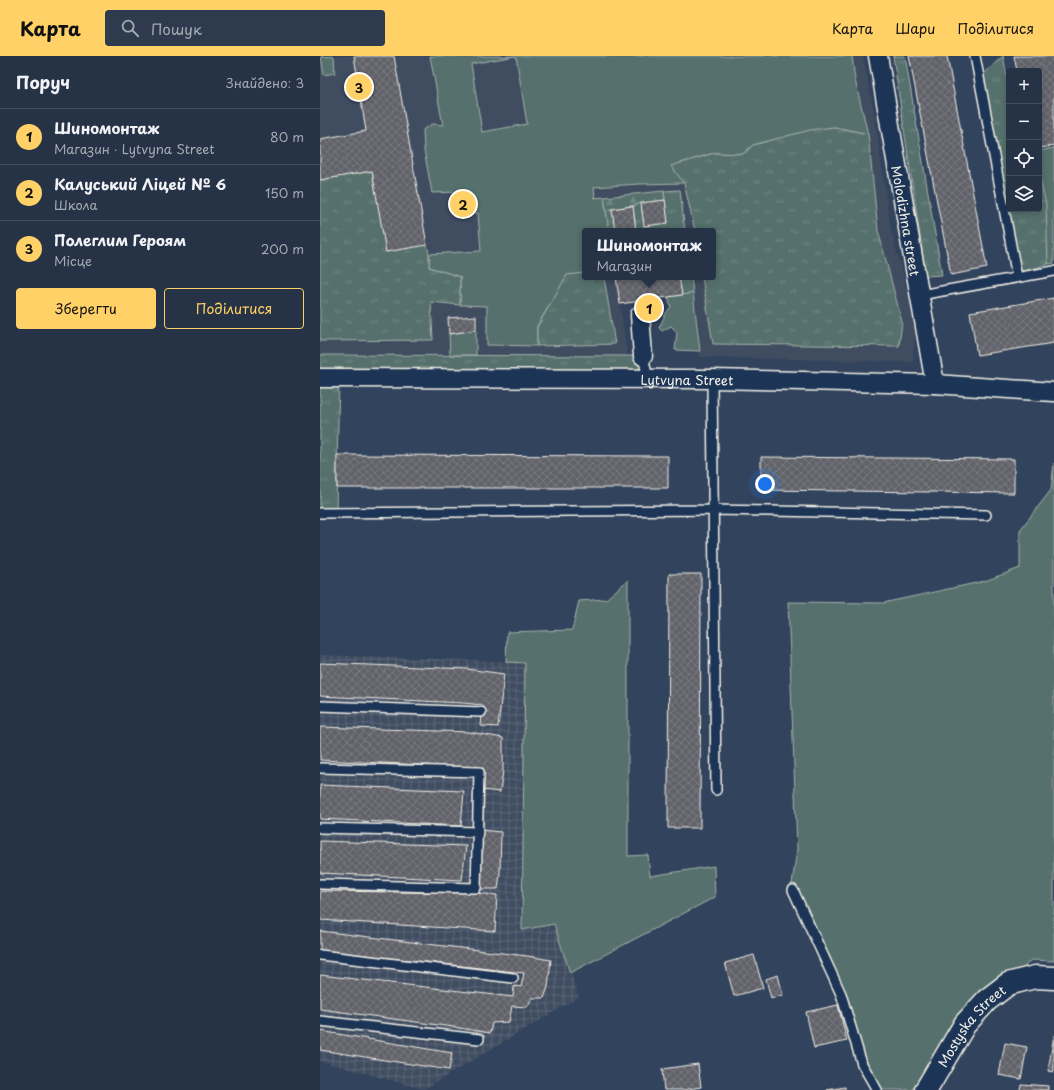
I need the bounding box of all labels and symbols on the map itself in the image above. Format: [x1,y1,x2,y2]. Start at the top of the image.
pin: 3 [346,72,372,102]
street label: Molodizhna street [888,164,926,277]
pin: 2 [450,189,476,219]
pin: 1 [636,293,662,323]
street label: Lytvyna Street [641,369,734,389]
your location [755,474,775,494]
street label: Mostyska Street [932,980,1009,1070]

